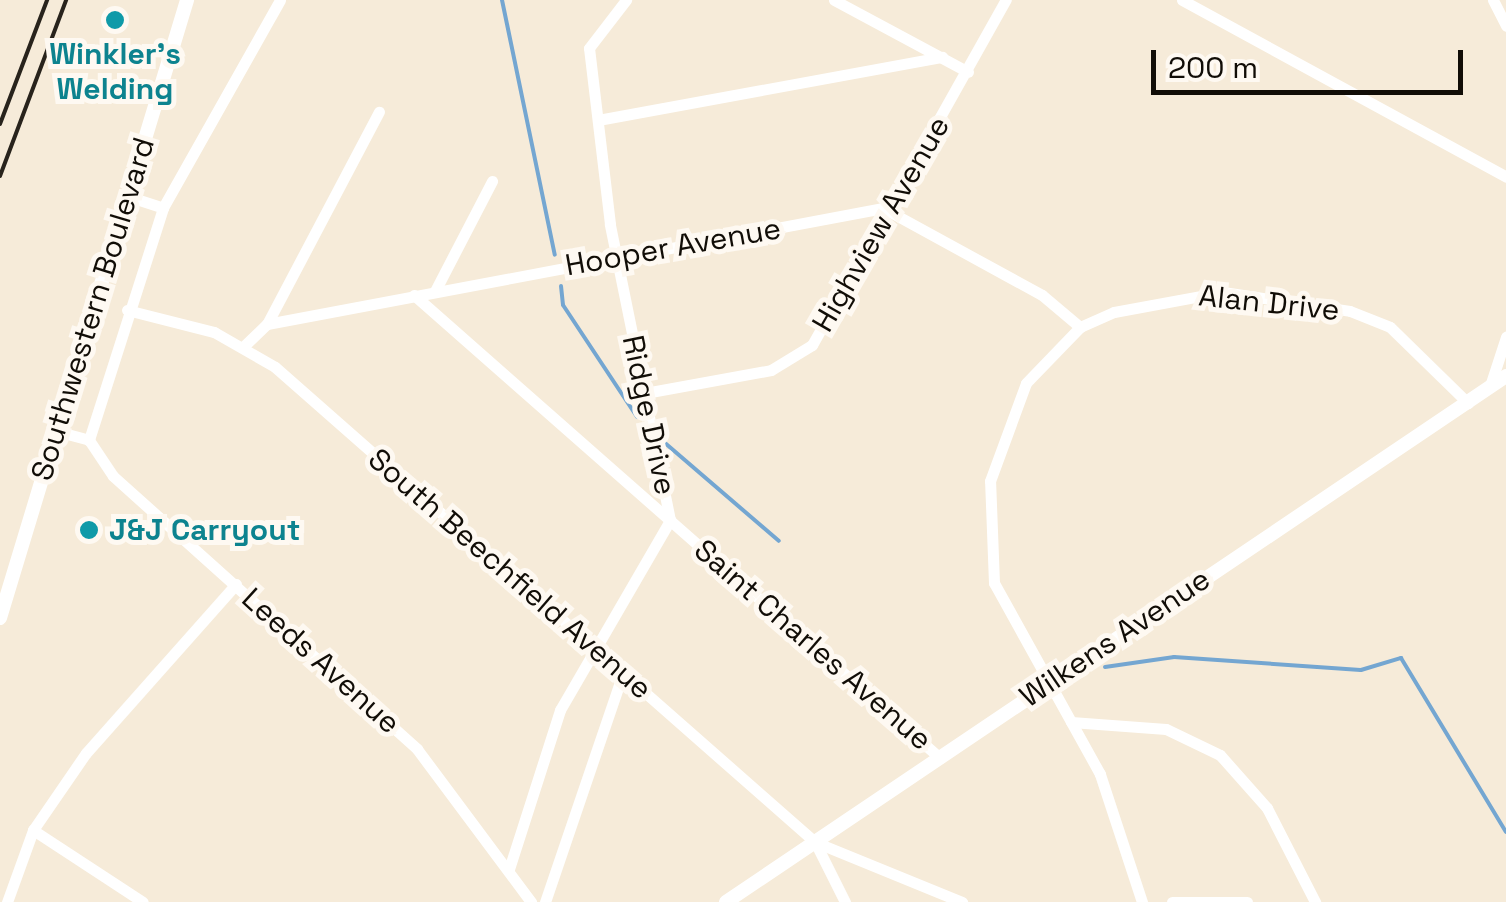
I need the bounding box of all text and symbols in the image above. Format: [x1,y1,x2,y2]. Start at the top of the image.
marker: Winkler's Welding [104,9,126,31]
scale bar [1156,30,1468,92]
place label: Winkler's Welding [49,36,181,106]
text: 200 m [1168,48,1258,87]
street label: Highview Avenue [805,110,957,338]
street label: Southwestern Boulevard [24,133,162,485]
street label: Hooper Avenue [562,210,784,284]
street label: Alan Drive [1197,278,1341,328]
street label: Ridge Drive [615,332,683,498]
street label: South Beechfield Avenue [361,441,659,707]
place label: J&J Carryout [109,512,300,548]
marker: J&J Carryout [78,519,100,541]
street label: Saint Charles Avenue [687,532,939,758]
street label: Wilkens Avenue [1013,561,1217,715]
street label: Leeds Avenue [234,581,408,741]

